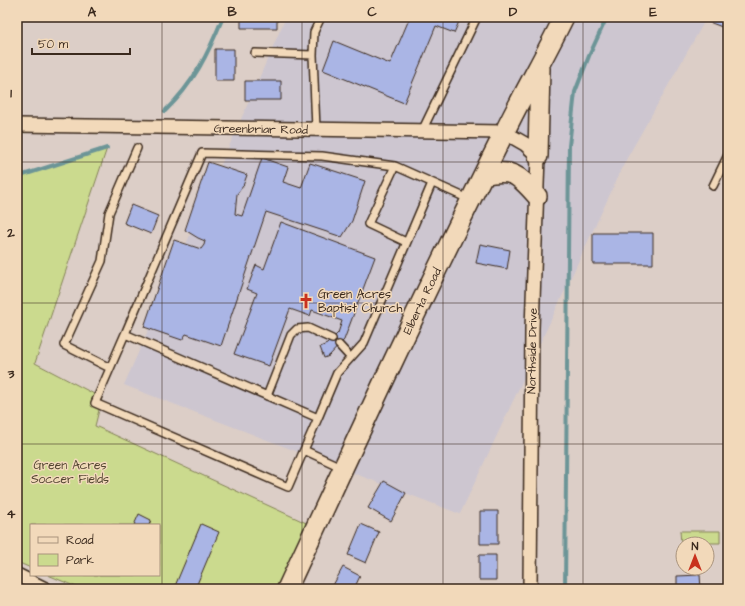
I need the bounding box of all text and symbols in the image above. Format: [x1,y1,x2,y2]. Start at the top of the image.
text: A [88,3,97,21]
text: B [227,3,237,21]
text: C [367,3,377,21]
text: D [509,3,518,21]
text: E [649,3,657,21]
scale bar [32,30,130,56]
text: 50 m [38,36,69,53]
text: 1 [10,84,12,102]
street label: Greenbriar Road [214,120,308,139]
text: 2 [6,224,15,242]
street label: Elberta Road [399,265,446,337]
place label: Green Acres Baptist Church [318,286,402,317]
church icon: Green Acres Baptist Church [297,292,315,310]
street label: Northside Drive [523,307,542,394]
text: 3 [7,365,15,383]
park label: Green Acres Soccer Fields [31,457,109,488]
text: 4 [7,505,16,523]
legend [30,524,160,576]
text: Road [66,532,94,549]
north arrow [675,536,715,576]
text: N [692,539,699,554]
text: Park [66,552,94,569]

